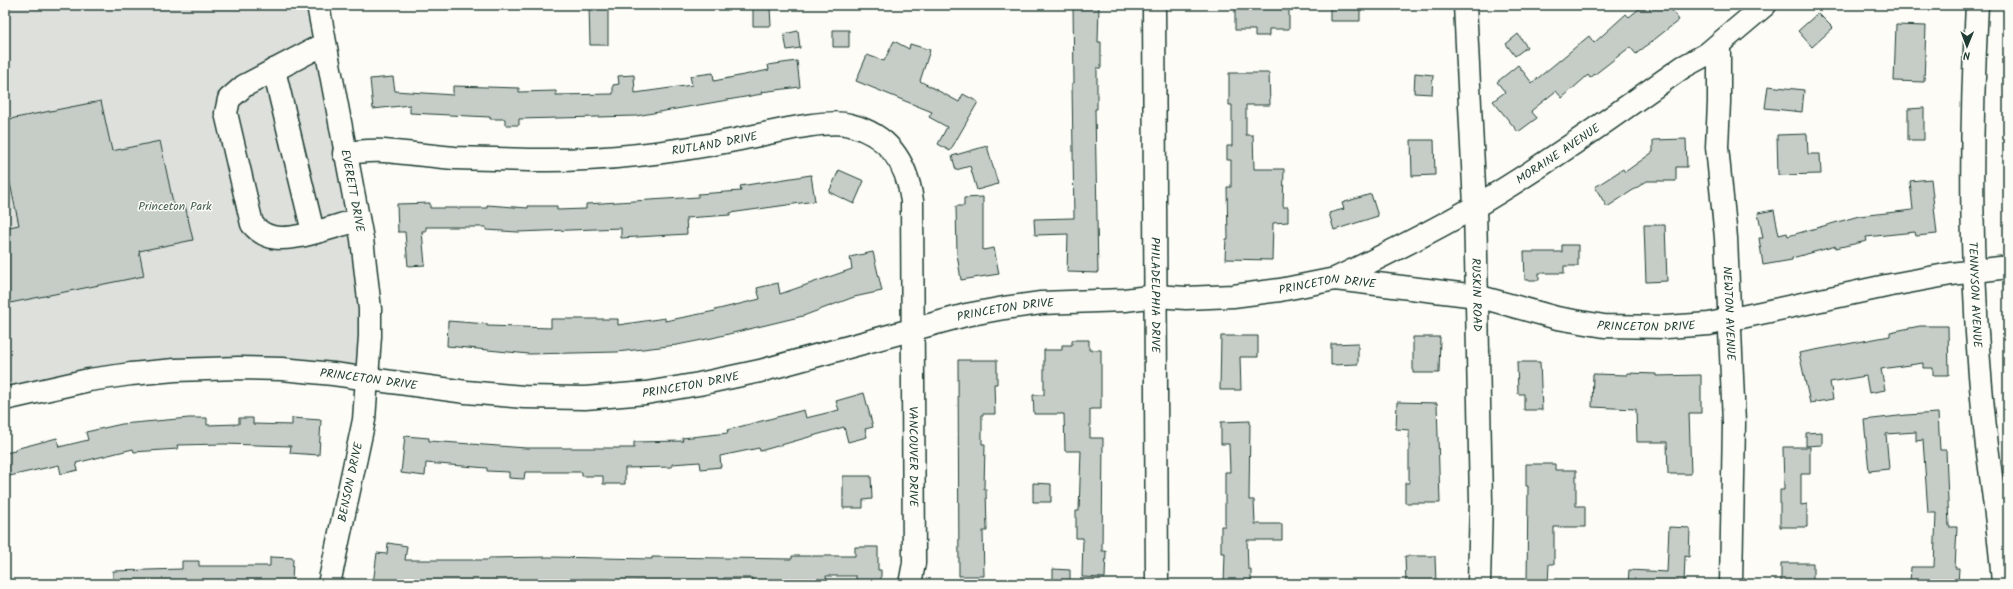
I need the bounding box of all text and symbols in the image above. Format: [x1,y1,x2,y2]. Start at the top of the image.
north arrow [1947,26,1987,66]
text: N [1963,46,1970,64]
street label: MORAINE AVENUE [1512,118,1605,189]
street label: RUTLAND DRIVE [670,127,760,161]
street label: EVERETT DRIVE [335,148,370,235]
park label: Princeton Park [138,197,212,216]
street label: PHILADELPHIA DRIVE [1145,237,1165,354]
street label: TENNYSON AVENUE [1963,241,1987,349]
street label: RUSKIN ROAD [1466,258,1487,332]
street label: NEWTON AVENUE [1717,266,1740,362]
street label: PRINCETON DRIVE [1277,270,1378,300]
street label: PRINCETON DRIVE [955,294,1055,327]
street label: PRINCETON DRIVE [1595,316,1697,337]
street label: PRINCETON DRIVE [319,364,420,395]
street label: PRINCETON DRIVE [641,367,742,403]
street label: VANCOUVER DRIVE [903,406,923,508]
street label: BENSON DRIVE [333,439,368,524]

